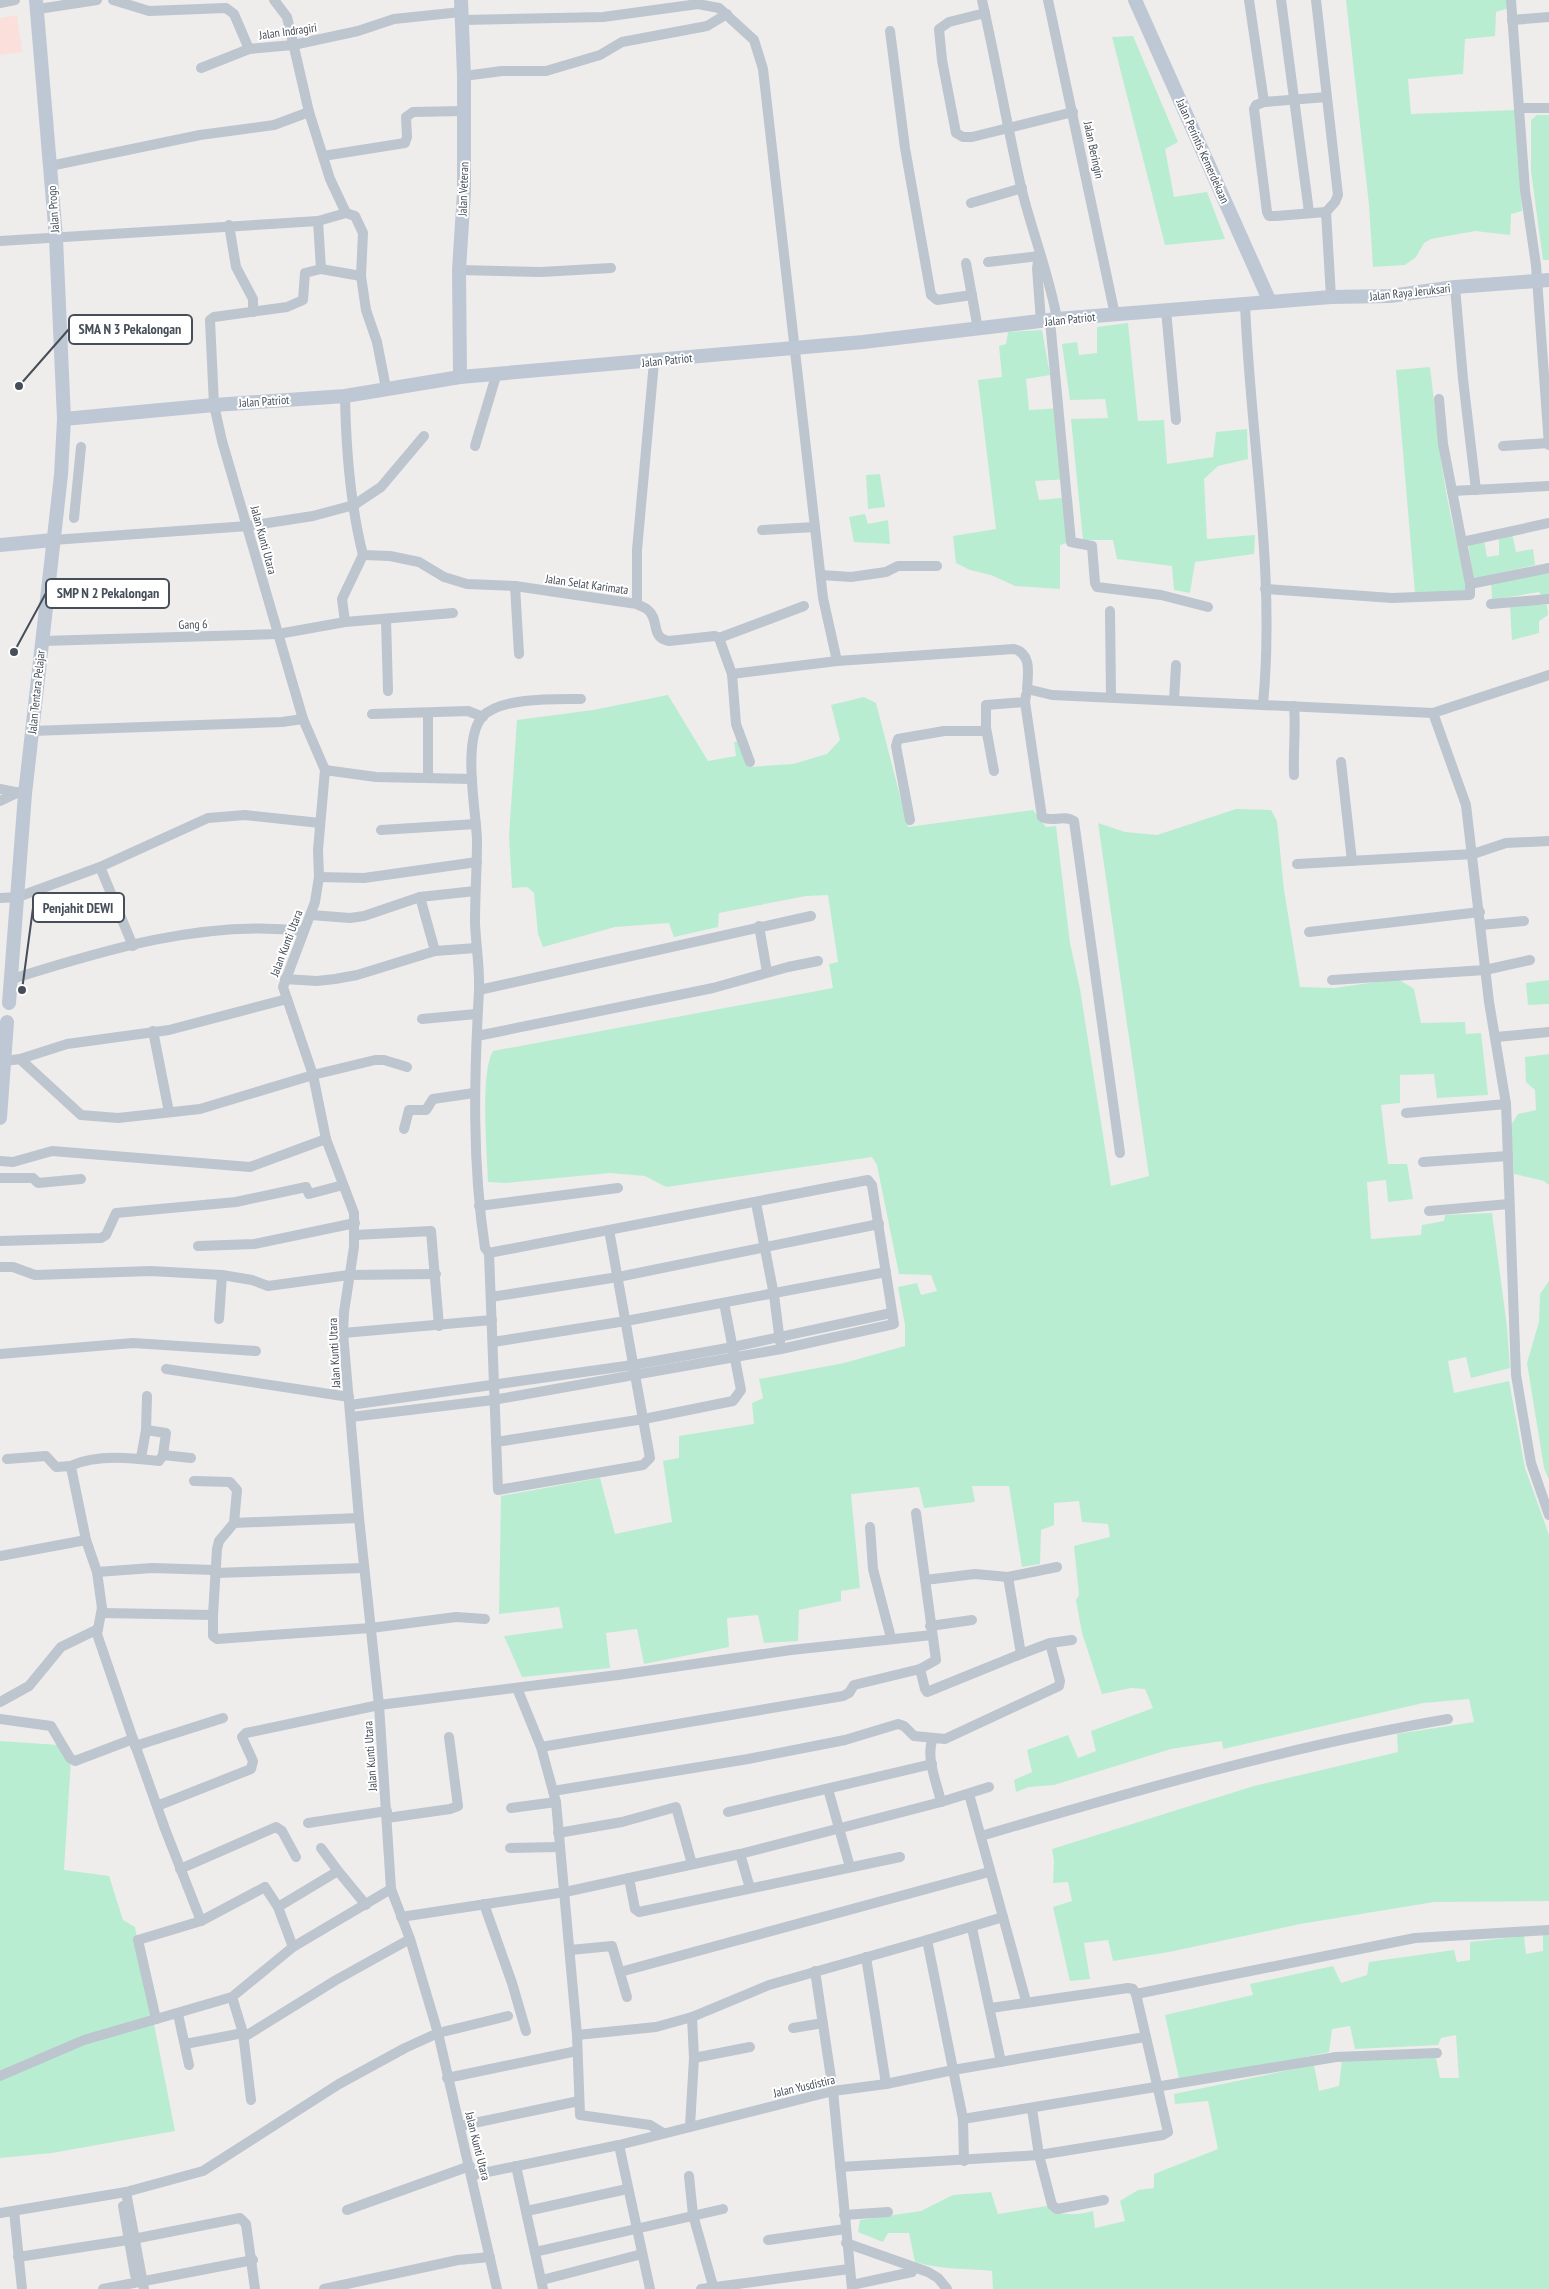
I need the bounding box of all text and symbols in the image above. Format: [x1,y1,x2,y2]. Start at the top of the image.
street label: Jalan Indragiri [257,20,318,43]
street label: Jalan Perintis Kemerdekaan [1173,95,1233,206]
street label: Jalan Beringin [1080,119,1107,180]
street label: Jalan Veteran [455,162,471,217]
street label: Jalan Progo [44,185,62,234]
street label: Jalan Raya Jeruksari [1368,280,1451,304]
street label: Jalan Patriot [1043,309,1097,329]
callout: SMA N 3 Pekalongan [69,315,192,344]
text: SMA N 3 Pekalongan [79,320,181,338]
street label: Jalan Patriot [640,350,694,370]
street label: Jalan Patriot [237,392,290,410]
street label: Jalan Kunti Utara [247,503,280,576]
street label: Jalan Selat Karimata [544,571,630,597]
callout: SMP N 2 Pekalongan [46,579,169,608]
text: SMP N 2 Pekalongan [57,584,159,602]
street label: Gang 6 [178,616,208,632]
street label: Jalan Tentara Pelajar [24,649,48,736]
callout: Penjahit DEWI [33,893,124,922]
text: Penjahit DEWI [43,899,113,917]
street label: Jalan Kunti Utara [266,907,306,979]
street label: Jalan Kunti Utara [325,1317,343,1389]
street label: Jalan Kunti Utara [360,1720,380,1793]
street label: Jalan Yusdistira [771,2072,836,2101]
street label: Jalan Kunti Utara [462,2109,494,2182]

